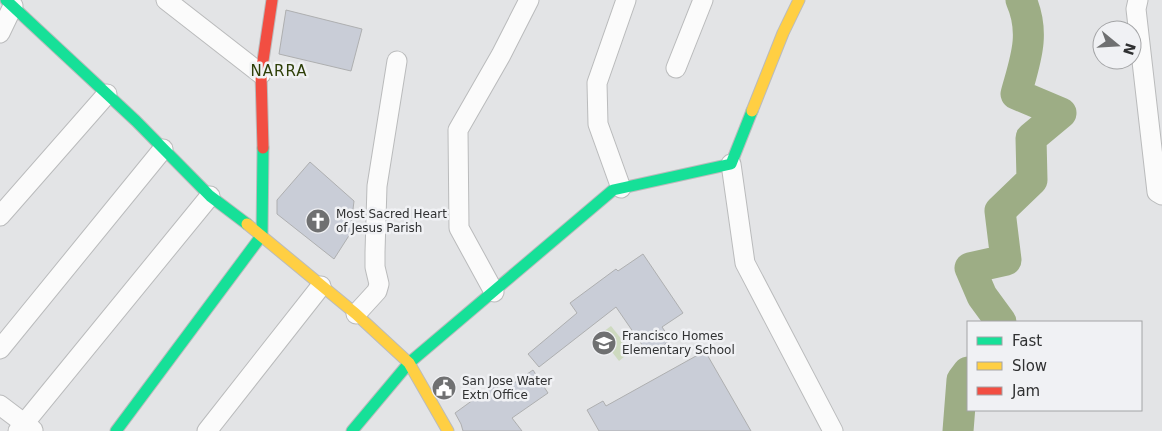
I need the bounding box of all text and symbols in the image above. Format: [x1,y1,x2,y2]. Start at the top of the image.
north arrow [1092,20,1142,70]
text: N [1120,41,1139,57]
district label: NARRA [251,62,307,80]
place label: Most Sacred Heart of Jesus Parish [336,207,447,235]
church icon: Most Sacred Heart of Jesus Parish [305,208,331,234]
legend [967,321,1142,411]
place label: Francisco Homes Elementary School [622,329,735,357]
school or university icon: Francisco Homes Elementary School [591,330,617,356]
text: Fast [1012,332,1042,350]
text: Slow [1012,357,1047,375]
place label: San Jose Water Extn Office [462,374,552,402]
public building icon: San Jose Water Extn Office [431,375,457,401]
text: Jam [1011,382,1040,400]

